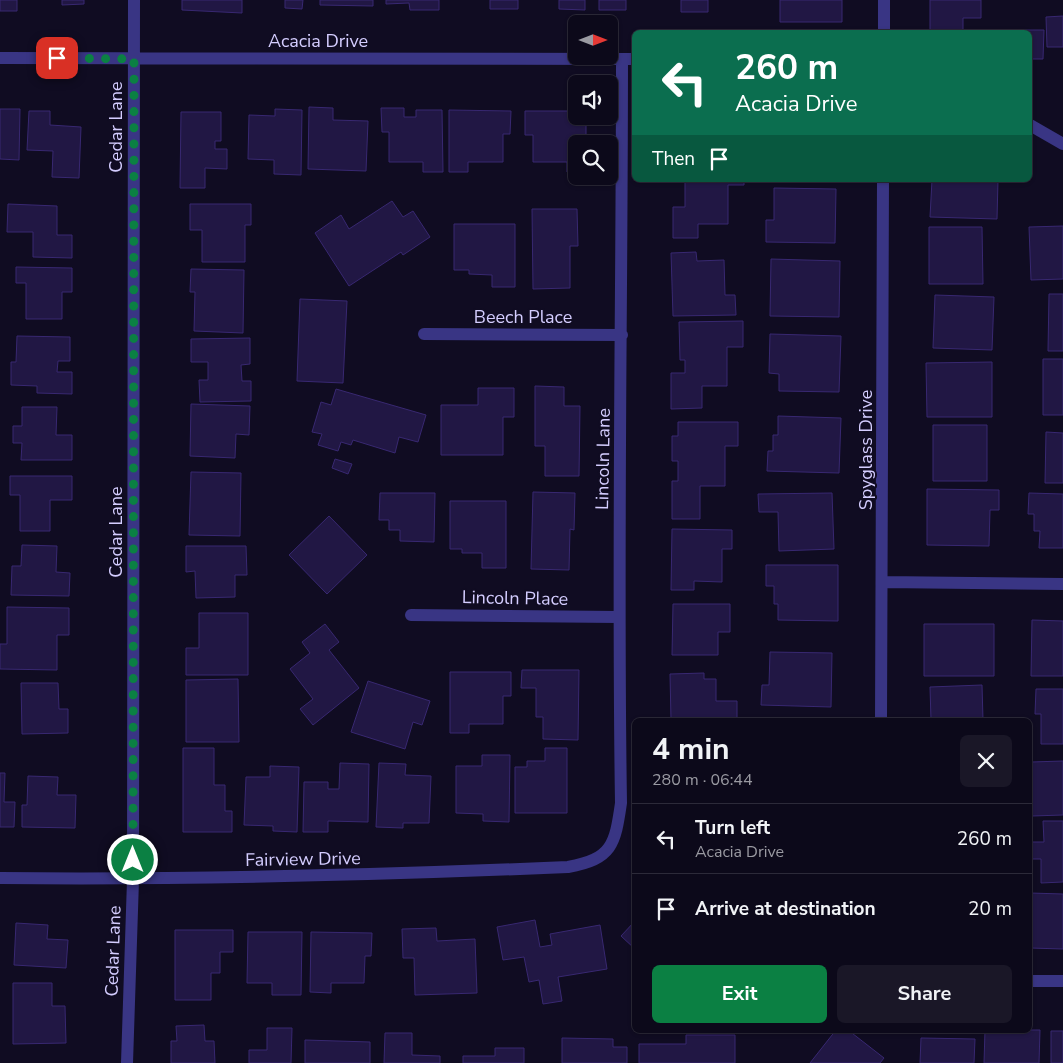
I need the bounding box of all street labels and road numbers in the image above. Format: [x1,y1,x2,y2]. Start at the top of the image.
street label: Acacia Drive [268,29,368,53]
street label: Cedar Lane [104,81,128,173]
street label: Beech Place [474,305,572,329]
street label: Spyglass Drive [854,390,878,510]
street label: Lincoln Lane [590,408,616,510]
street label: Cedar Lane [104,486,128,578]
street label: Lincoln Place [462,585,568,611]
street label: Fairview Drive [245,846,361,872]
street label: Cedar Lane [99,905,127,997]

